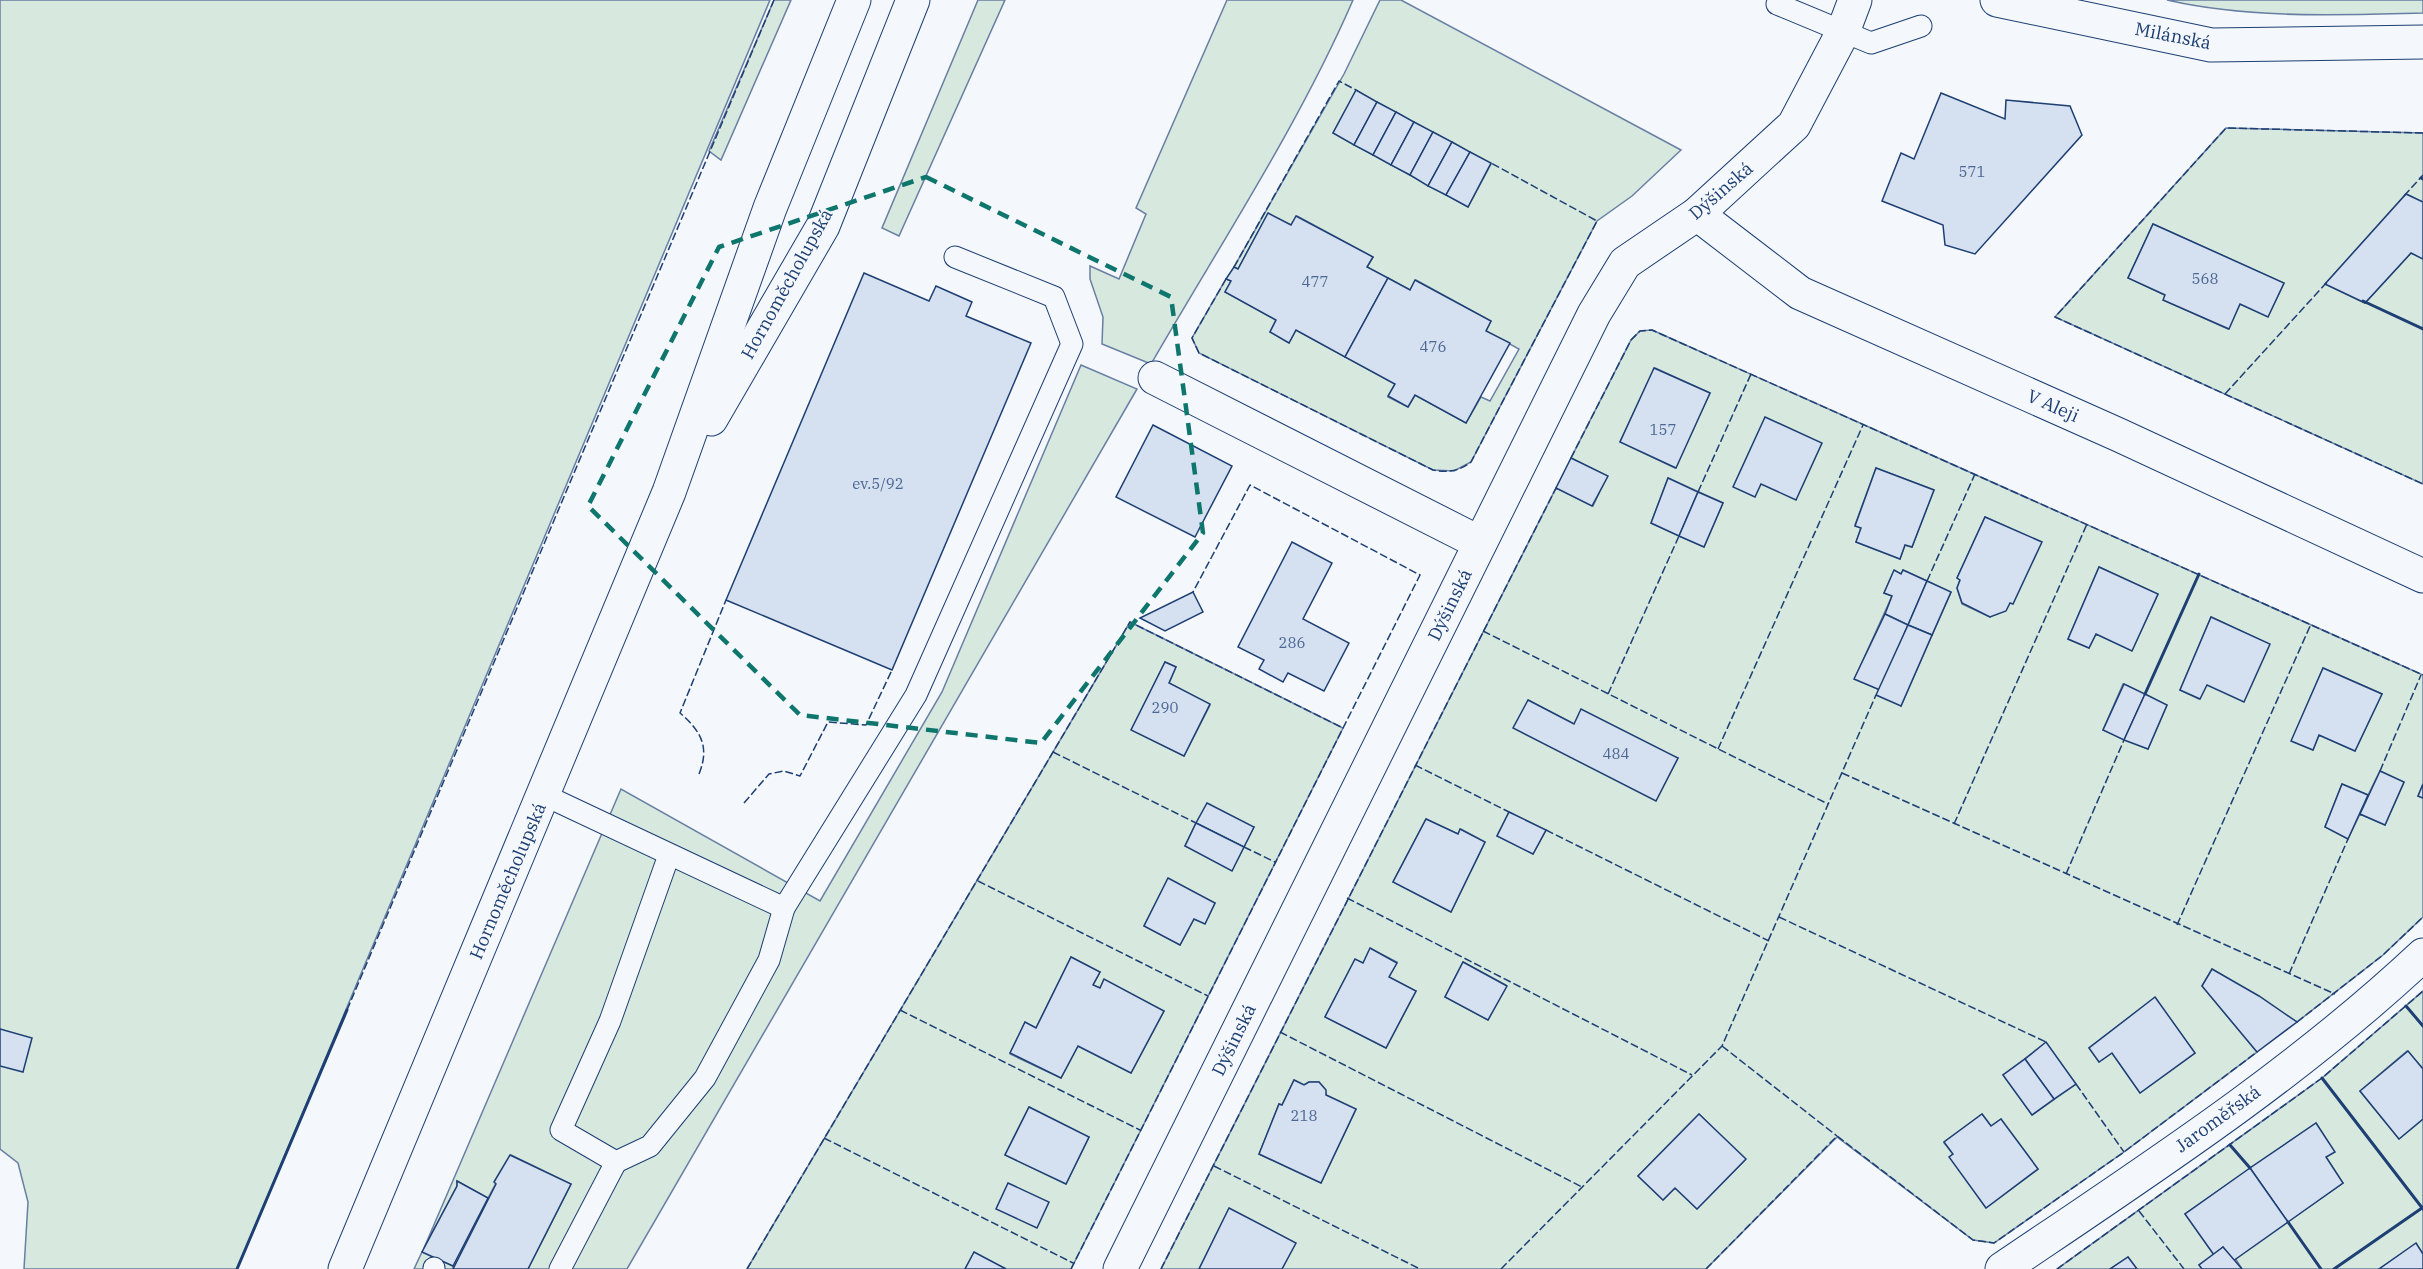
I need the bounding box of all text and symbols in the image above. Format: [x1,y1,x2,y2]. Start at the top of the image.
street label: Milánská [2133,17,2213,54]
street label: Dýšinská [1684,156,1757,225]
house number: 571 [1958,162,1986,181]
street label: Hornoměcholupská [736,205,837,363]
house number: 568 [2191,269,2219,288]
house number: 477 [1301,272,1329,291]
house number: 476 [1419,337,1447,356]
street label: V Aleji [2024,384,2083,427]
house number: 157 [1649,420,1677,439]
house number: ev.5/92 [852,474,904,493]
street label: Dýšinská [1422,565,1477,645]
house number: 286 [1278,633,1306,652]
house number: 290 [1151,698,1179,717]
house number: 484 [1602,744,1630,763]
street label: Hornoměcholupská [464,799,551,963]
street label: Dýšinská [1206,1000,1261,1080]
street label: Jaroměřská [2170,1080,2265,1157]
house number: 218 [1290,1106,1318,1125]

